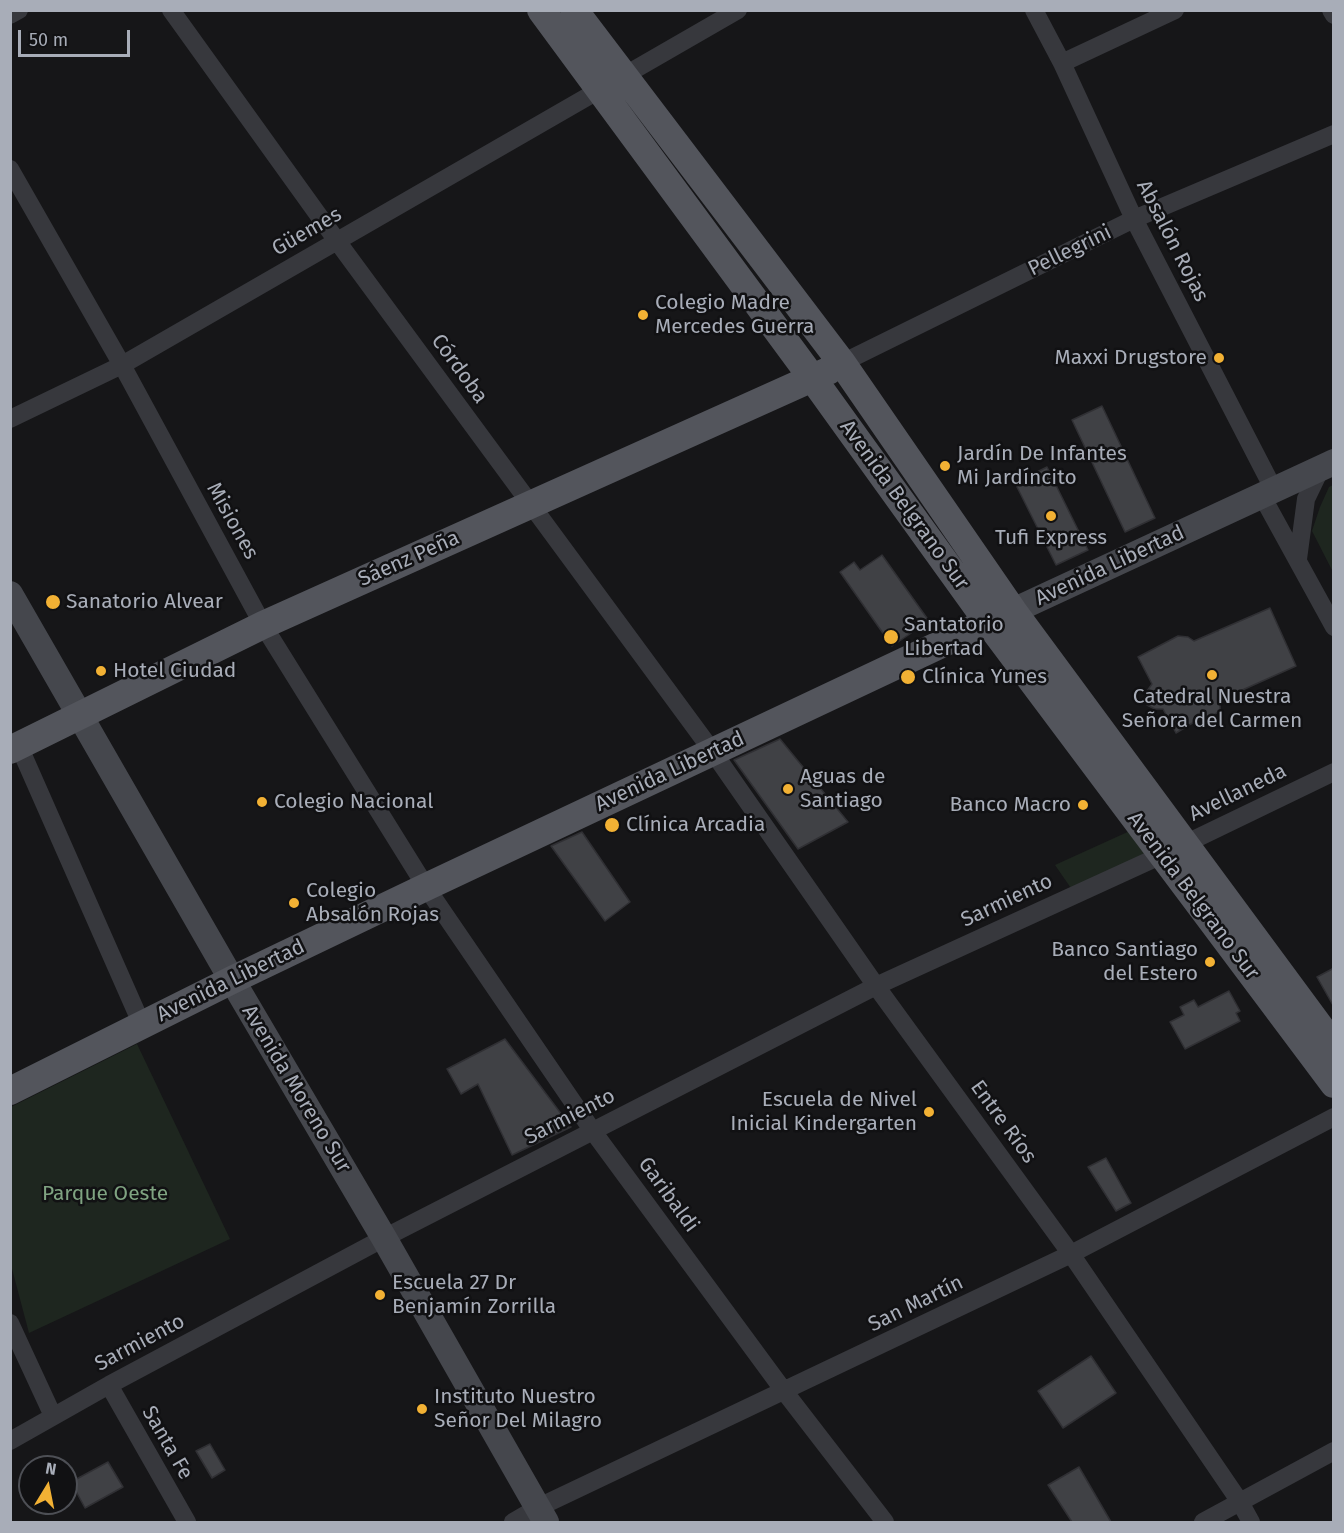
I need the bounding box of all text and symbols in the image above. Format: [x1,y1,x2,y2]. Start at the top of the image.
scale bar [21,18,134,56]
text: 50 m [29,29,68,51]
street label: Absalón Rojas [1131,176,1213,306]
street label: Güemes [268,202,346,262]
street label: Pellegrini [1024,220,1116,282]
place label: Colegio Madre Mercedes Guerra [655,290,815,340]
marker: Colegio Madre Mercedes Guerra [636,308,650,322]
street label: Córdoba [425,329,493,409]
place label: Maxxi Drugstore [1054,345,1207,371]
marker: Maxxi Drugstore [1212,351,1226,365]
street label: Avenida Belgrano Sur [834,415,974,595]
place label: Jardín De Infantes Mi Jardíncito [957,441,1127,491]
marker: Jardín De Infantes Mi Jardíncito [938,459,952,473]
street label: Misiones [201,478,263,564]
marker: Tufi Express [1044,509,1058,523]
street label: Avenida Libertad [1032,520,1188,612]
place label: Tufi Express [995,525,1107,551]
street label: Sáenz Peña [354,526,464,592]
place label: Sanatorio Alvear [66,589,223,615]
marker: Sanatorio Alvear [44,593,62,611]
place label: Santatorio Libertad [904,612,1004,662]
marker: Santatorio Libertad [882,628,900,646]
place label: Hotel Ciudad [113,658,236,684]
marker: Hotel Ciudad [94,664,108,678]
place label: Clínica Yunes [922,664,1047,690]
marker: Clínica Yunes [899,668,917,686]
marker: Catedral Nuestra Señora del Carmen [1205,668,1219,682]
place label: Catedral Nuestra Señora del Carmen [1122,684,1302,734]
street label: Avenida Libertad [592,726,748,818]
street label: Avellaneda [1185,759,1291,827]
place label: Aguas de Santiago [800,764,886,814]
marker: Aguas de Santiago [781,782,795,796]
place label: Colegio Nacional [274,789,433,815]
place label: Banco Macro [950,792,1071,818]
marker: Colegio Nacional [255,795,269,809]
marker: Banco Macro [1076,798,1090,812]
street label: Avenida Belgrano Sur [1122,807,1264,985]
place label: Clínica Arcadia [626,812,765,838]
marker: Clínica Arcadia [603,816,621,834]
street label: Sarmiento [957,869,1057,933]
place label: Colegio Absalón Rojas [306,878,439,928]
marker: Colegio Absalón Rojas [287,896,301,910]
street label: Avenida Libertad [153,934,309,1028]
place label: Banco Santiago del Estero [1051,937,1198,987]
marker: Banco Santiago del Estero [1203,955,1217,969]
street label: Avenida Moreno Sur [236,1001,356,1177]
street label: Entre Ríos [965,1076,1041,1168]
street label: Sarmiento [521,1083,619,1151]
place label: Escuela de Nivel Inicial Kindergarten [730,1087,917,1137]
marker: Escuela de Nivel Inicial Kindergarten [922,1105,936,1119]
street label: Garibaldi [632,1153,704,1237]
park label: Parque Oeste [42,1181,168,1207]
place label: Escuela 27 Dr Benjamín Zorrilla [392,1270,556,1320]
street label: San Martín [864,1270,968,1338]
marker: Escuela 27 Dr Benjamín Zorrilla [373,1288,387,1302]
street label: Sarmiento [91,1309,189,1377]
place label: Instituto Nuestro Señor Del Milagro [434,1384,602,1434]
street label: Santa Fe [136,1402,198,1484]
marker: Instituto Nuestro Señor Del Milagro [415,1402,429,1416]
north arrow [18,1455,78,1515]
text: N [44,1458,58,1479]

